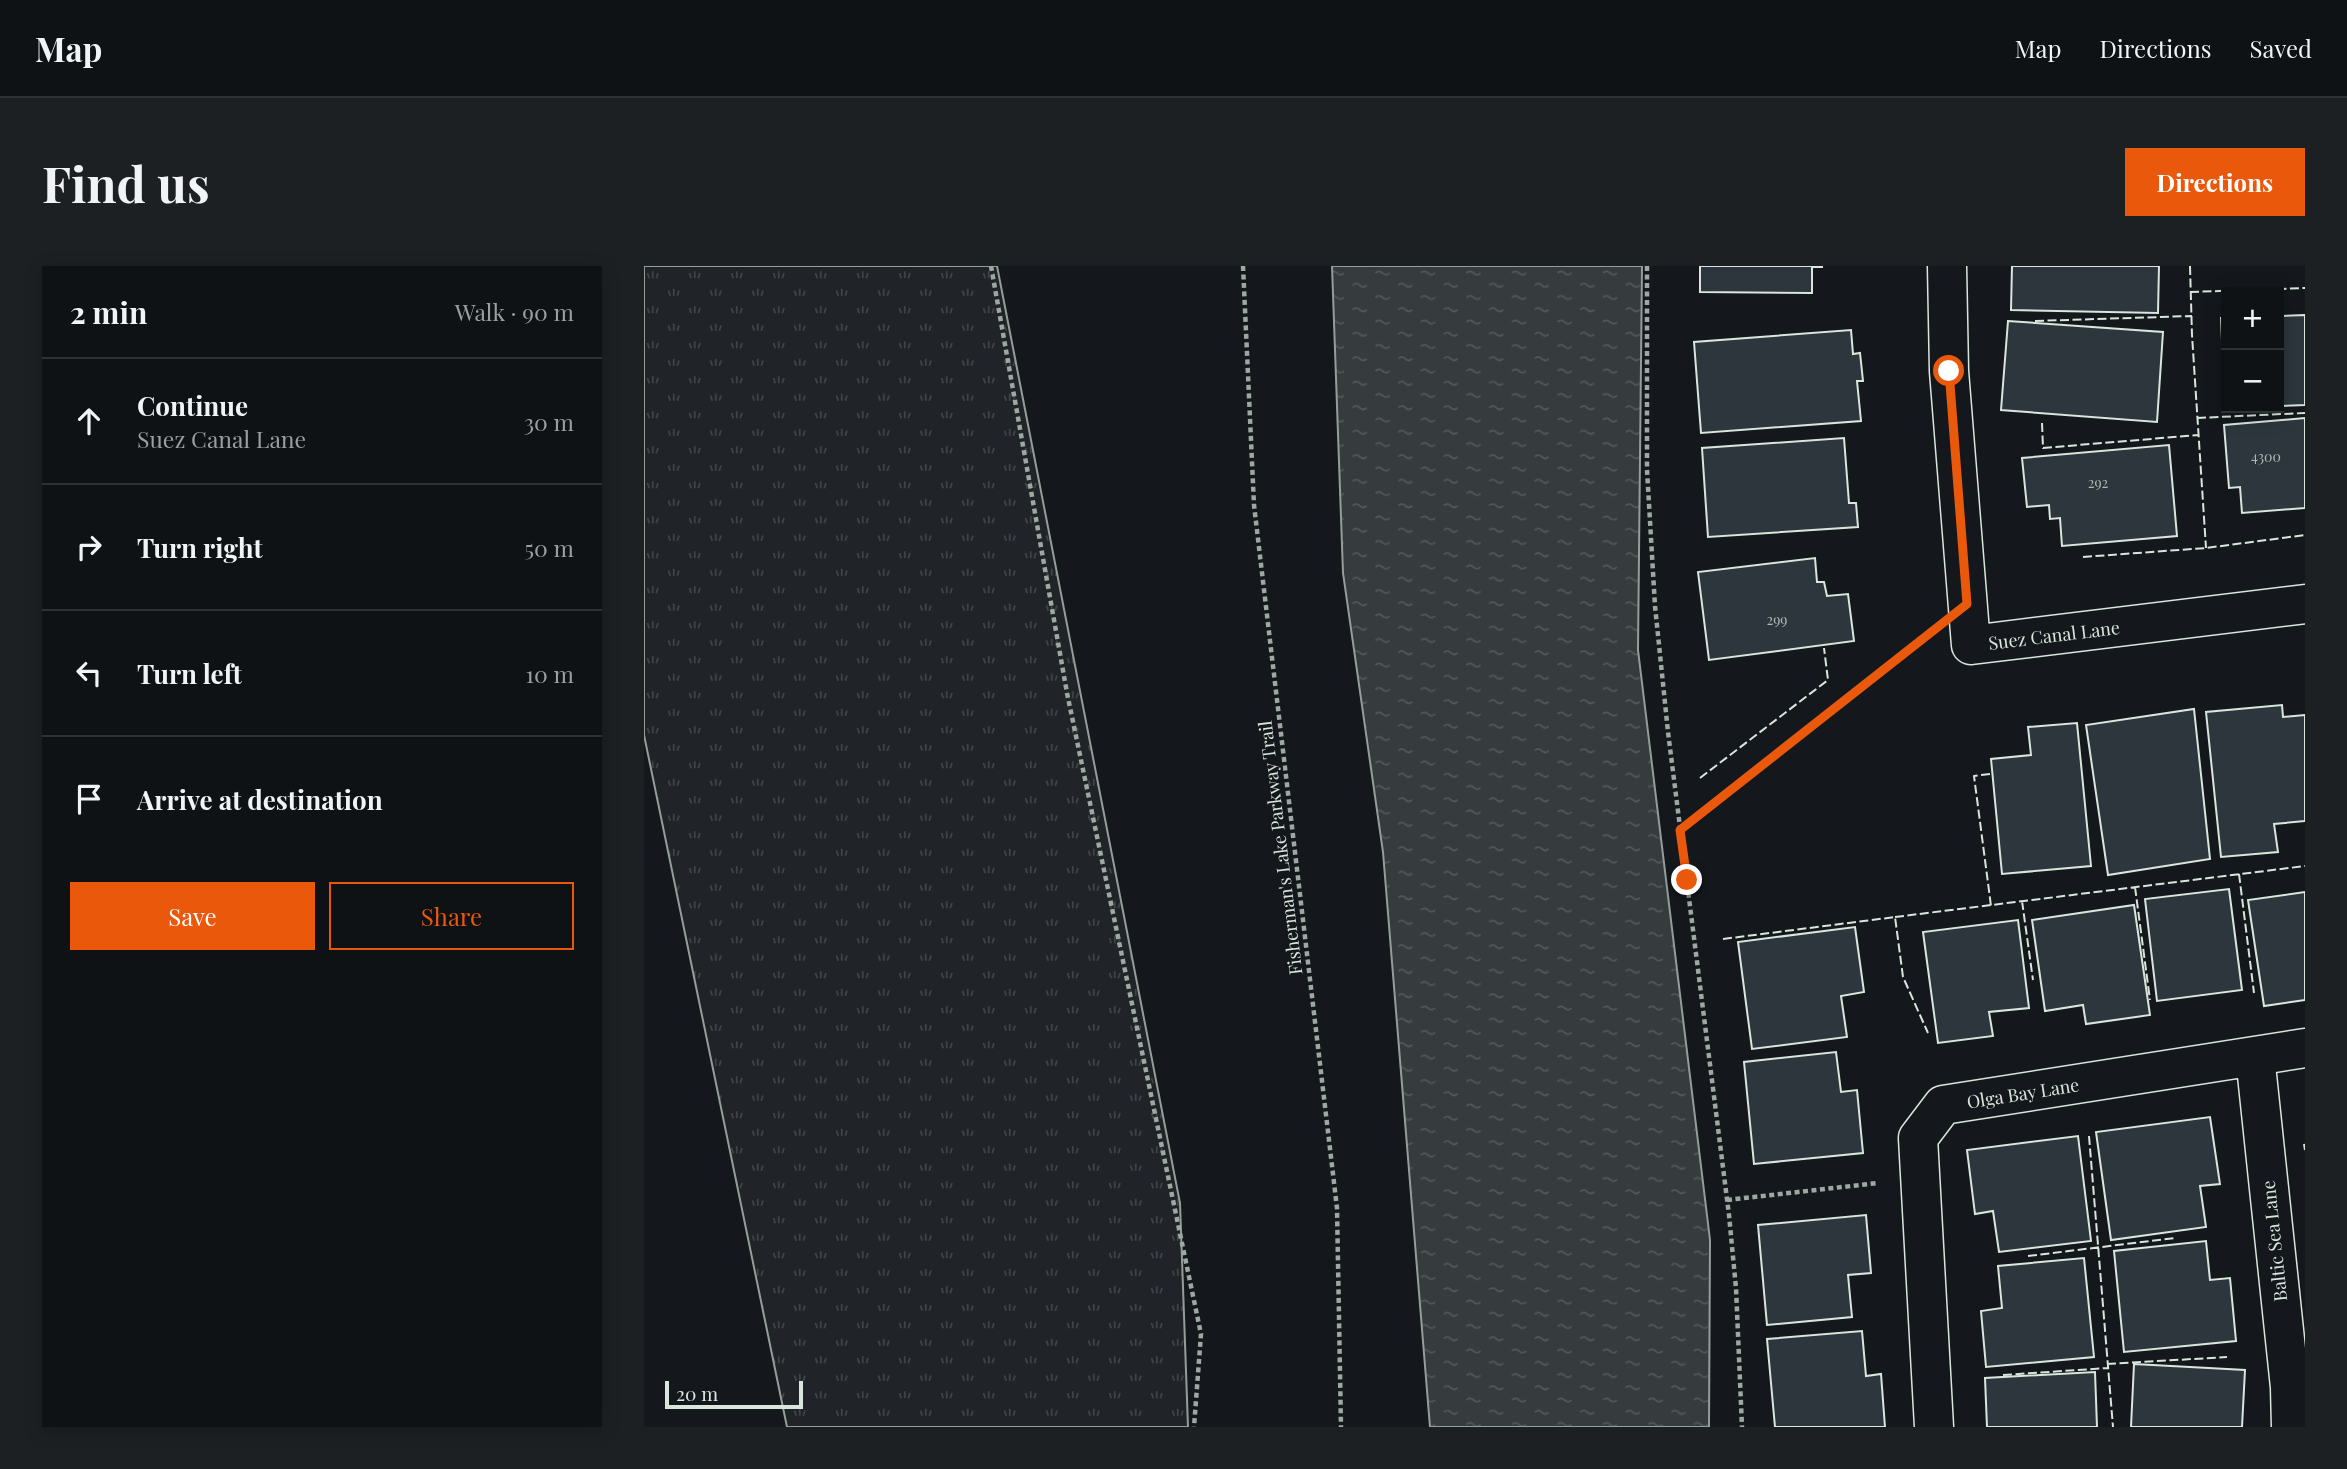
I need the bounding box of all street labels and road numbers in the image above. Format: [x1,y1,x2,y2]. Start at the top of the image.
street label: Suez Canal Lane [1987,615,2121,655]
street label: Fisherman's Lake Parkway Trail [1253,720,1307,976]
street label: Olga Bay Lane [1965,1072,2081,1114]
street label: Baltic Sea Lane [2256,1179,2292,1303]

